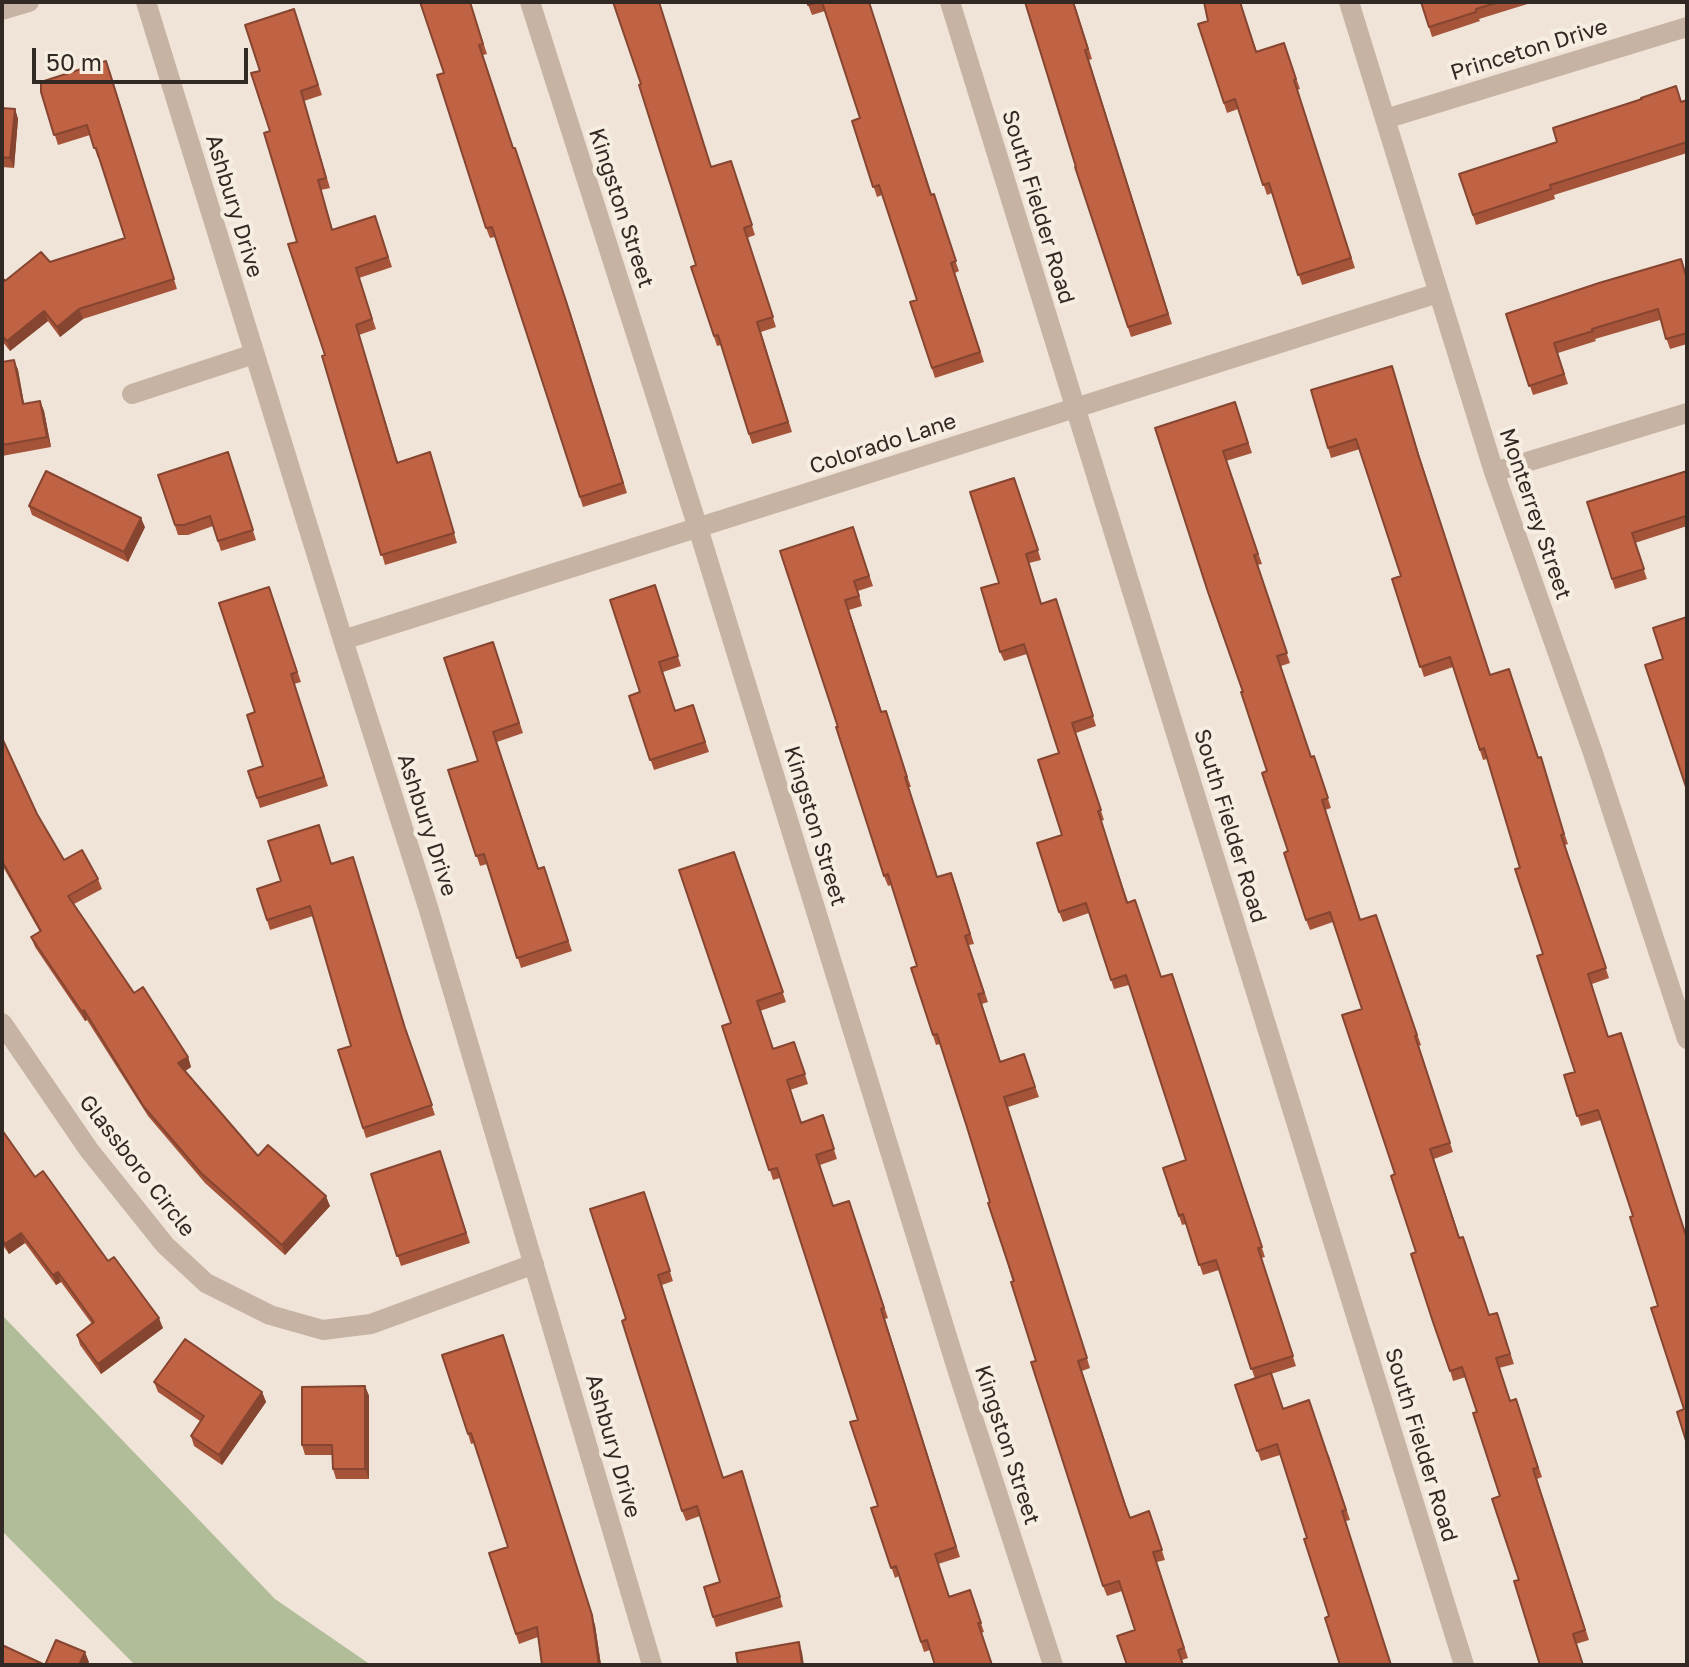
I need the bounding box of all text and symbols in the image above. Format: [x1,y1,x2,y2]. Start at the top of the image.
street label: Princeton Drive [1447,14,1611,86]
scale bar [36,32,252,82]
text: 50 m [46,47,102,76]
street label: South Fielder Road [996,107,1080,307]
street label: Kingston Street [583,125,659,291]
street label: Ashbury Drive [200,131,268,281]
street label: Colorado Lane [806,408,960,480]
street label: Monterrey Street [1493,425,1577,603]
street label: South Fielder Road [1188,726,1272,926]
street label: Kingston Street [778,743,852,909]
street label: Ashbury Drive [392,750,462,900]
street label: Glassboro Circle [73,1090,201,1242]
street label: South Fielder Road [1379,1345,1463,1545]
street label: Kingston Street [969,1362,1045,1528]
street label: Ashbury Drive [580,1371,646,1521]

